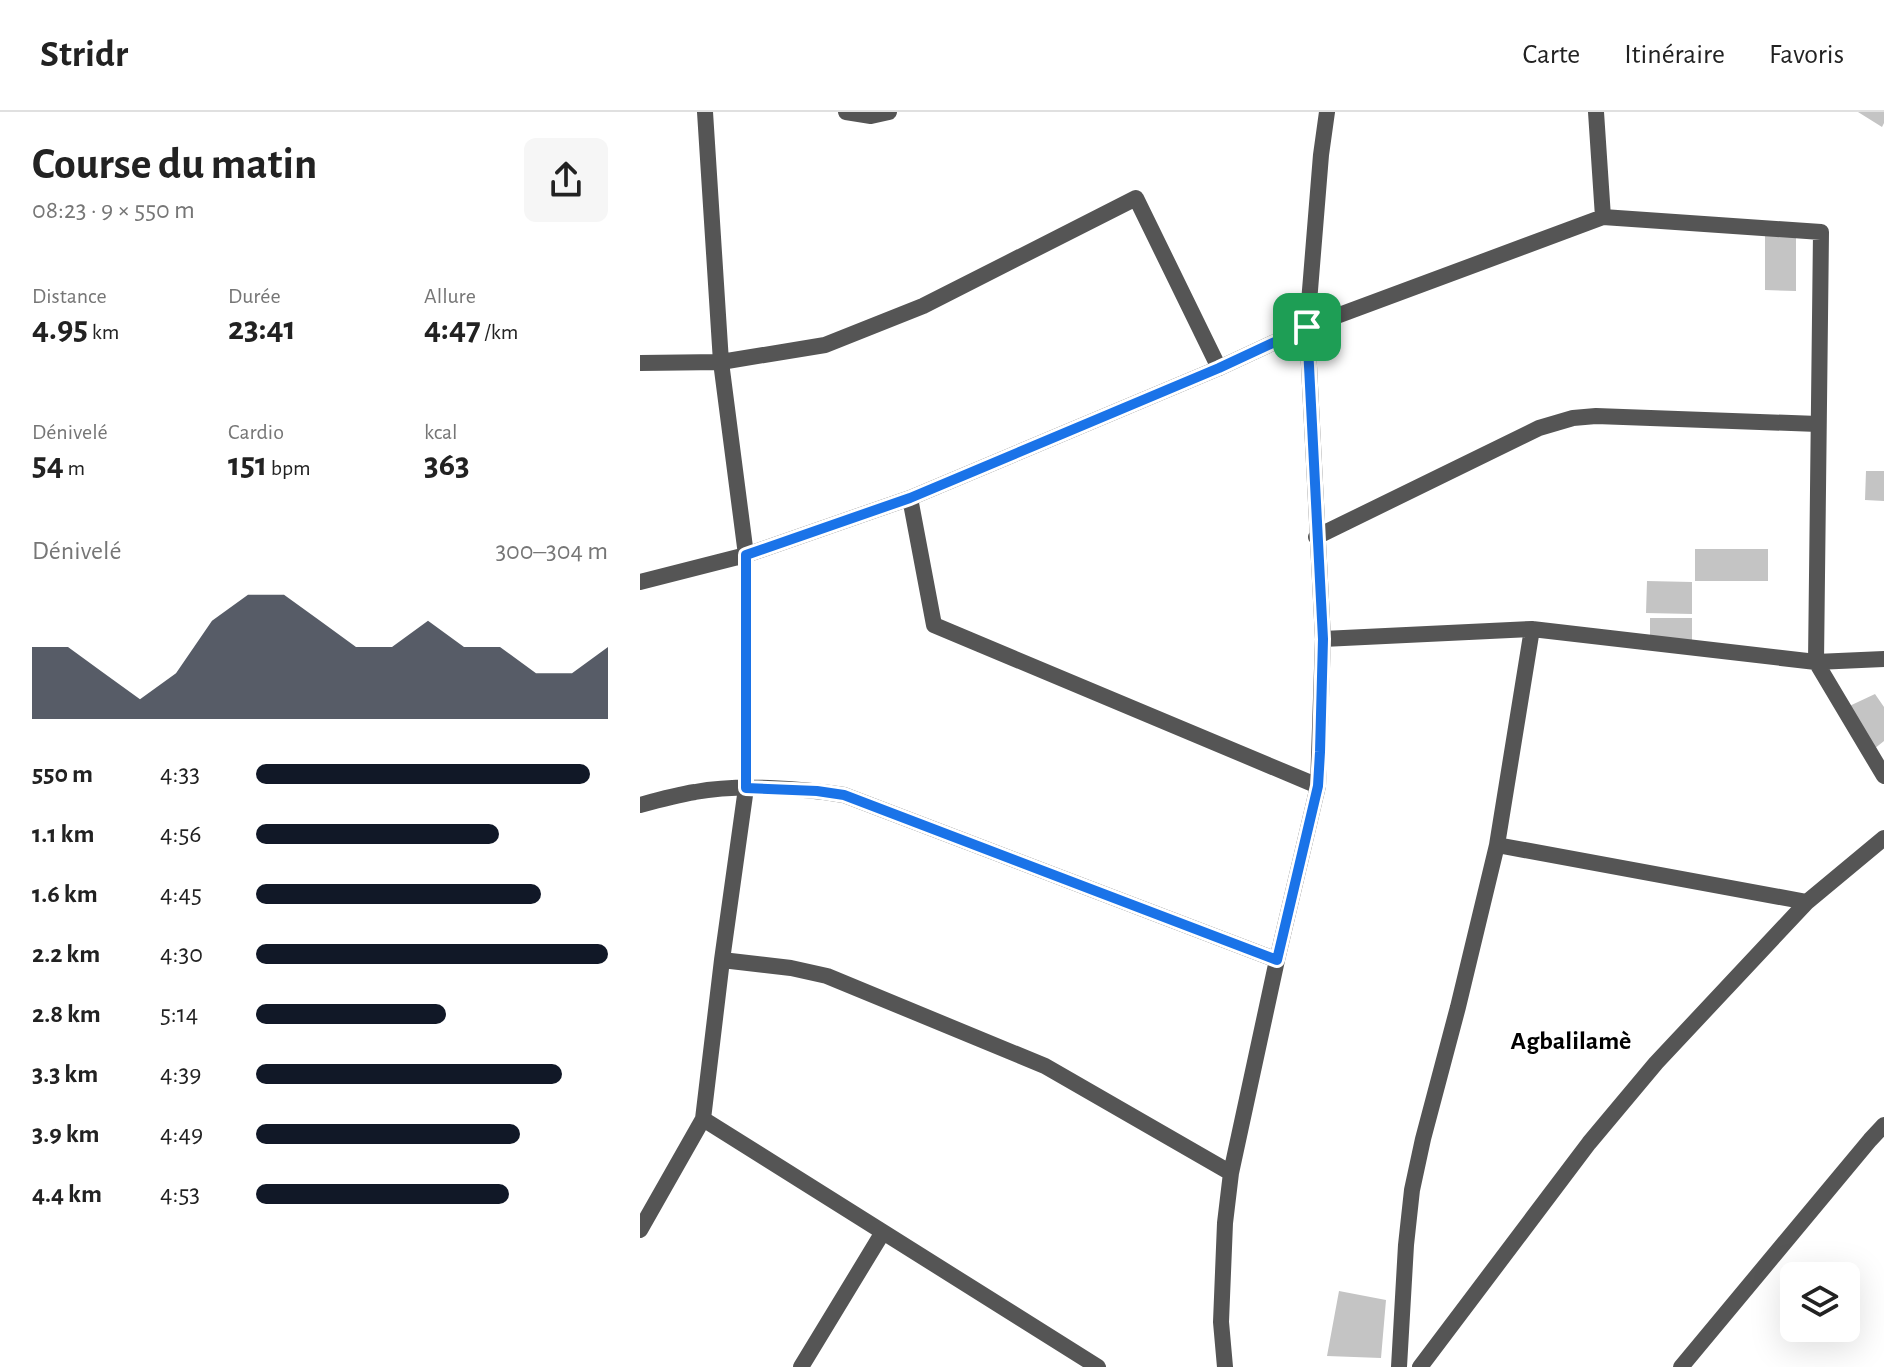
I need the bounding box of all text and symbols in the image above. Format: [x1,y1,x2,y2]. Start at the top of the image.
text: Stridr [40,36,128,74]
text: Carte [1523,41,1580,69]
text: Itinéraire [1624,41,1725,69]
text: Favoris [1769,41,1844,69]
button: share [524,138,608,222]
text: Course du matin [32,143,317,187]
text: 08:23 · 9 × 550 m [32,197,195,223]
text: Distance [32,285,107,307]
text: Durée [228,285,281,307]
text: Allure [424,285,476,307]
pin [1273,293,1341,361]
icon: arrive [1285,305,1329,349]
text: 4.95 [32,312,88,346]
text: 23:41 [228,312,296,346]
text: 4:47 [424,312,481,346]
text: km [88,321,119,343]
text: /km [481,321,518,343]
text: Dénivelé [32,421,108,443]
text: Cardio [228,421,284,443]
text: kcal [424,421,458,443]
text: 54 [32,448,64,482]
text: 151 [228,448,267,482]
text: 363 [424,448,470,482]
text: m [64,457,85,479]
text: bpm [267,457,311,479]
text: Dénivelé [32,538,122,564]
text: 300–304 m [495,538,608,564]
text: 550 m [32,761,93,787]
text: 4:33 [160,761,200,787]
text: 1.1 km [32,821,94,847]
text: 4:56 [160,821,202,847]
text: 1.6 km [32,881,98,907]
text: 4:45 [160,881,202,907]
text: 2.2 km [32,941,100,967]
text: 4:30 [160,941,203,967]
text: 2.8 km [32,1001,101,1027]
text: 5:14 [160,1001,198,1027]
district label: Agbalilamè [1511,1028,1631,1054]
text: 3.3 km [32,1061,98,1087]
text: 4:39 [160,1061,201,1087]
text: 3.9 km [32,1121,100,1147]
text: 4:49 [160,1121,203,1147]
text: 4.4 km [32,1181,102,1207]
text: 4:53 [160,1181,200,1207]
map controls [1780,1262,1860,1342]
button: layers [1780,1262,1860,1342]

